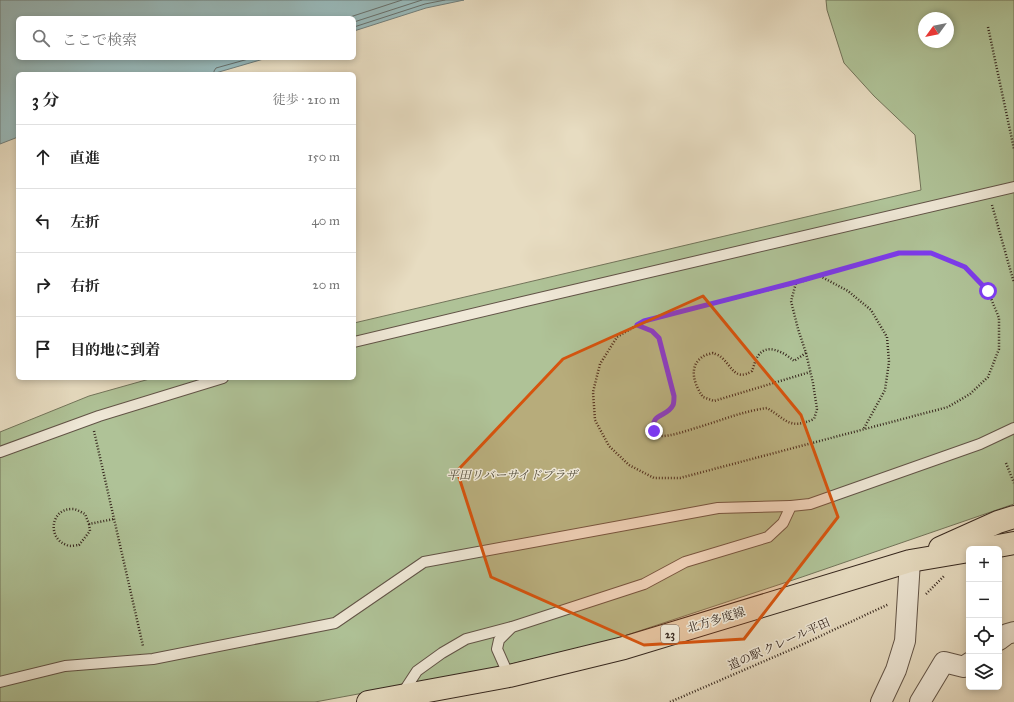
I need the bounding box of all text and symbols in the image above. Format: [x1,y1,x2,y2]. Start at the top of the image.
north arrow [918,12,954,48]
search box [16,16,356,60]
icon: search [30,27,52,49]
text: ここで検索 [62,31,137,49]
text: 3 分 [32,90,59,111]
text: 徒歩 · 210 m [273,92,340,108]
icon: ahead [32,146,54,168]
text: 直進 [70,149,100,167]
text: 150 m [308,149,340,165]
icon: left [32,210,54,232]
text: 左折 [70,213,100,231]
text: 40 m [311,213,340,229]
icon: right [32,274,54,296]
text: 右折 [70,277,100,295]
text: 20 m [312,277,340,293]
route start [979,282,997,300]
icon: arrive [32,338,54,360]
text: 目的地に到着 [70,341,160,359]
route end [645,422,663,440]
park label: 平田リバーサイドプラザ [447,468,579,482]
map controls [966,546,1002,690]
button: + [966,546,1002,582]
button: − [966,582,1002,618]
street label: 北方多度線 [685,605,747,635]
street label: 道の駅 クレール平田 [726,615,832,673]
button: locate [966,618,1002,654]
road number: 23 [661,625,679,643]
button: layers [966,654,1002,690]

